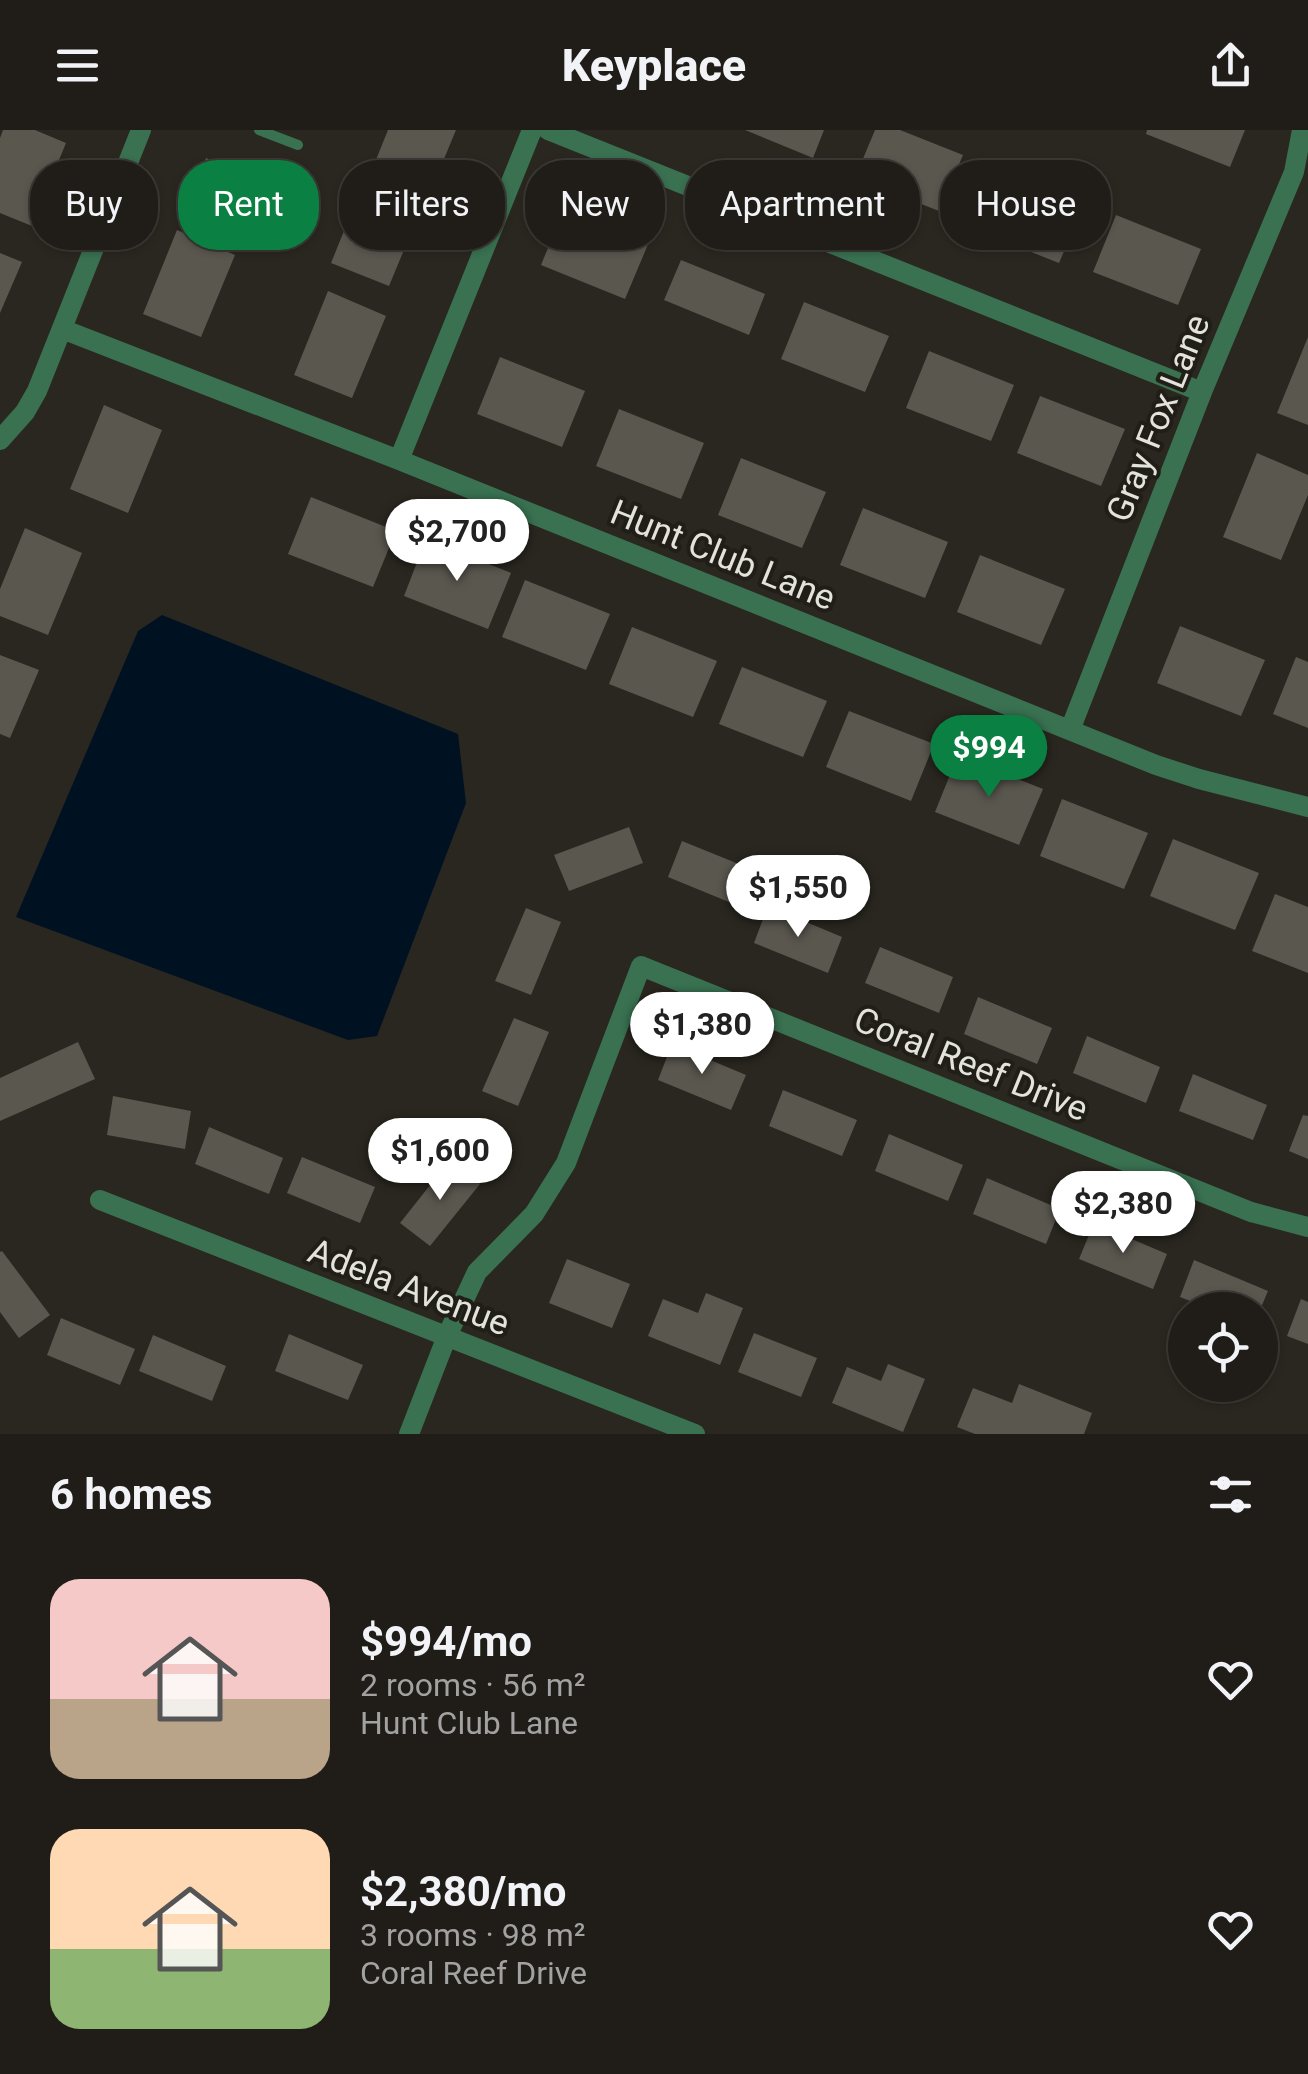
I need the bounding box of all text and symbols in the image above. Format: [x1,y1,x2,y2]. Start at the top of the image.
icon: menu [50,38,105,93]
icon: share [1203,38,1258,93]
text: Keyplace [562,39,746,92]
chip: Buy [30,160,158,250]
chip: Rent [178,160,319,250]
chip: Filters [339,160,505,250]
chip: New [525,160,665,250]
chip: Apartment [685,160,920,250]
chip: House [940,160,1111,250]
street label: Gray Fox Lane [1098,309,1219,528]
street label: Hunt Club Lane [605,492,841,619]
pin: $2,700 [376,499,538,584]
text: $2,700 [407,512,507,550]
pin: $994 [930,715,1048,800]
text: $994 [952,728,1026,766]
pin: $1,550 [717,855,879,940]
text: $1,550 [748,868,848,906]
pin: $1,380 [621,992,783,1077]
street label: Coral Reef Drive [848,999,1094,1130]
text: $1,380 [652,1005,752,1043]
pin: $1,600 [359,1118,521,1203]
text: $1,600 [390,1131,490,1169]
pin: $2,380 [1042,1171,1204,1256]
text: $2,380 [1073,1184,1173,1222]
street label: Adela Avenue [303,1230,515,1345]
map controls [1168,1292,1278,1402]
button: locate [1168,1292,1278,1402]
icon: filters [1203,1467,1258,1522]
text: 6 homes [50,1470,212,1519]
text: $994/mo [360,1617,532,1666]
icon: home [130,1619,250,1739]
icon: heart [1203,1652,1258,1707]
text: 2 rooms · 56 m² [360,1666,585,1704]
text: Hunt Club Lane [360,1704,578,1742]
text: $2,380/mo [360,1867,567,1916]
icon: home [130,1869,250,1989]
icon: heart [1203,1902,1258,1957]
text: 3 rooms · 98 m² [360,1916,585,1954]
text: Coral Reef Drive [360,1954,587,1992]

